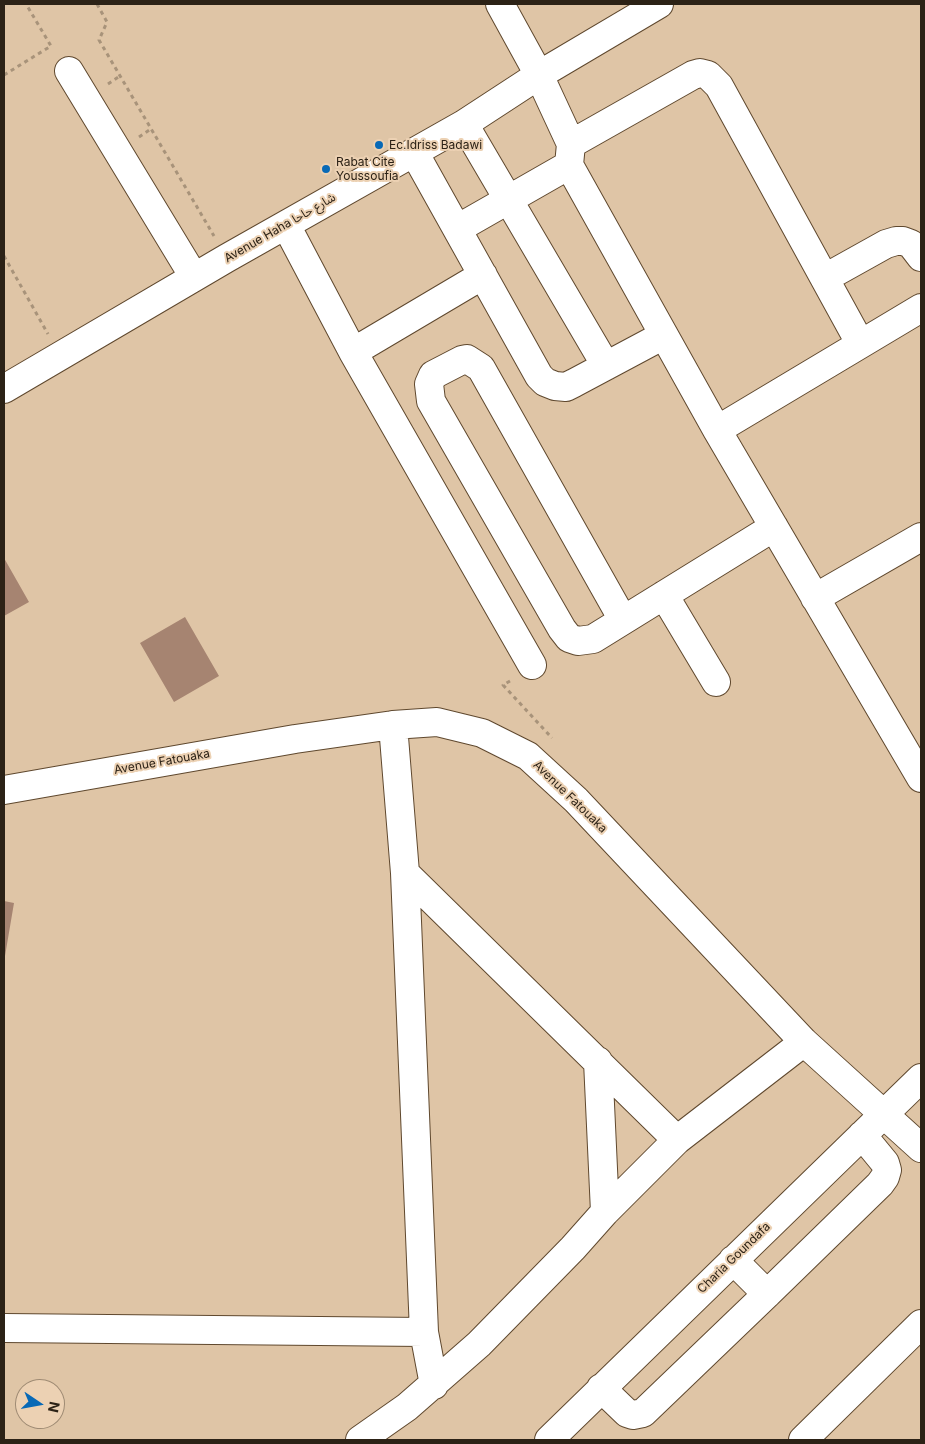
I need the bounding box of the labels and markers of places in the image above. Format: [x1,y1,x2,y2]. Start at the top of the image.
place label: Ec.Idriss Badawi [389,138,482,152]
marker: Ec.Idriss Badawi [373,139,385,151]
place label: Rabat Cite Youssoufia [336,155,399,183]
marker: Rabat Cite Youssoufia [320,163,332,175]

